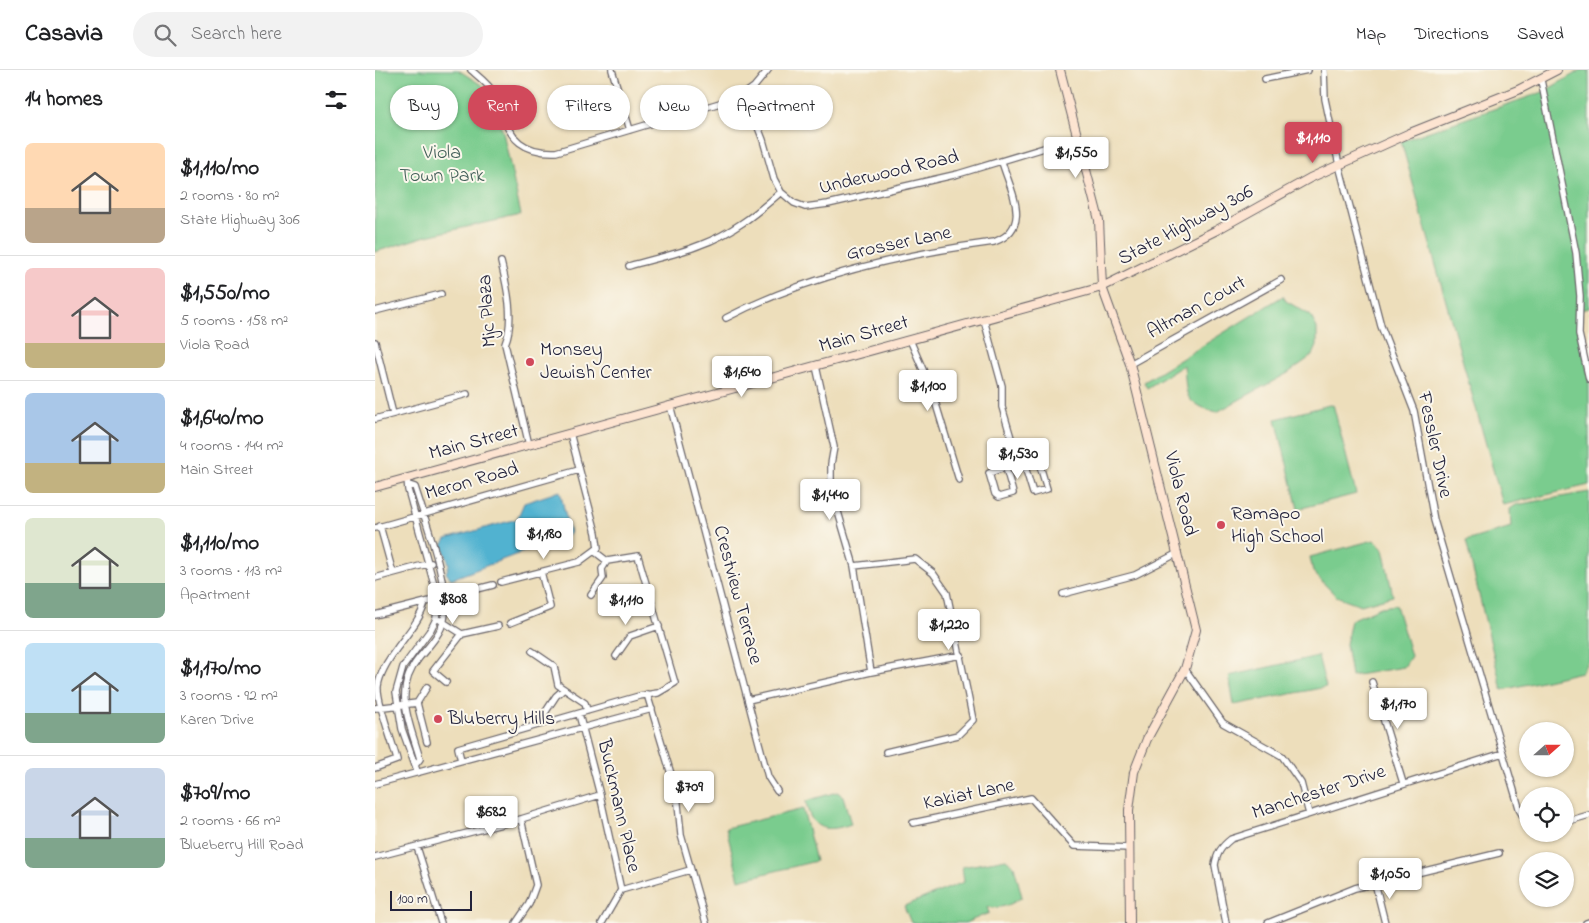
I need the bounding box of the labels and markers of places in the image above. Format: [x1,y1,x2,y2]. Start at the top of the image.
pin: $1,110 [1272,122,1354,164]
pin: $1,550 [1035,136,1117,179]
place label: Monsey Jewish Center [540,336,653,388]
marker: Monsey Jewish Center [524,356,536,368]
pin: $1,640 [701,356,783,398]
pin: $1,100 [887,370,969,412]
pin: $1,530 [977,438,1059,480]
pin: $1,440 [789,478,871,521]
place label: Ramapo High School [1231,500,1324,553]
pin: $1,180 [503,518,585,560]
marker: Ramapo High School [1215,519,1227,531]
pin: $808 [423,582,483,625]
pin: $1,110 [585,584,667,626]
pin: $1,220 [908,608,990,651]
pin: $1,170 [1357,688,1439,730]
place label: Bluberry Hills [447,705,555,734]
marker: Bluberry Hills [432,713,444,725]
pin: $709 [659,770,719,813]
pin: $682 [461,796,521,838]
pin: $1,050 [1349,858,1431,900]

